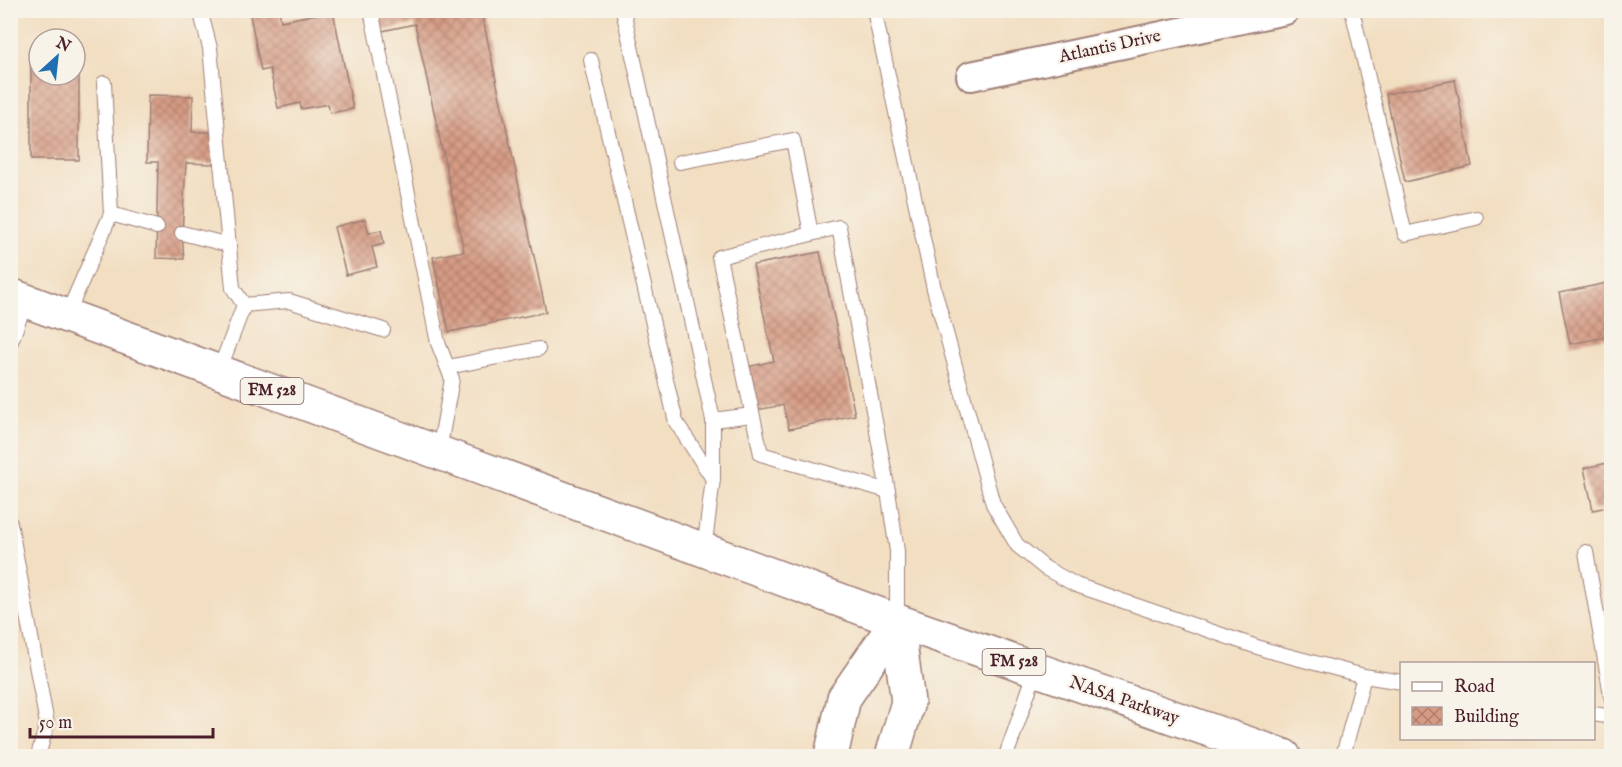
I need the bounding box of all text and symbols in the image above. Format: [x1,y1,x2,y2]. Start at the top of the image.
street label: Atlantis Drive [1056,25,1163,69]
north arrow [27,27,87,87]
text: N [51,33,74,58]
road number: FM 528 [240,378,304,404]
road number: FM 528 [982,649,1046,675]
legend [1400,662,1595,740]
street label: NASA Parkway [1066,671,1182,731]
text: Road [1454,676,1495,699]
scale bar [30,701,213,739]
text: Building [1454,706,1519,729]
text: 50 m [39,712,72,735]

